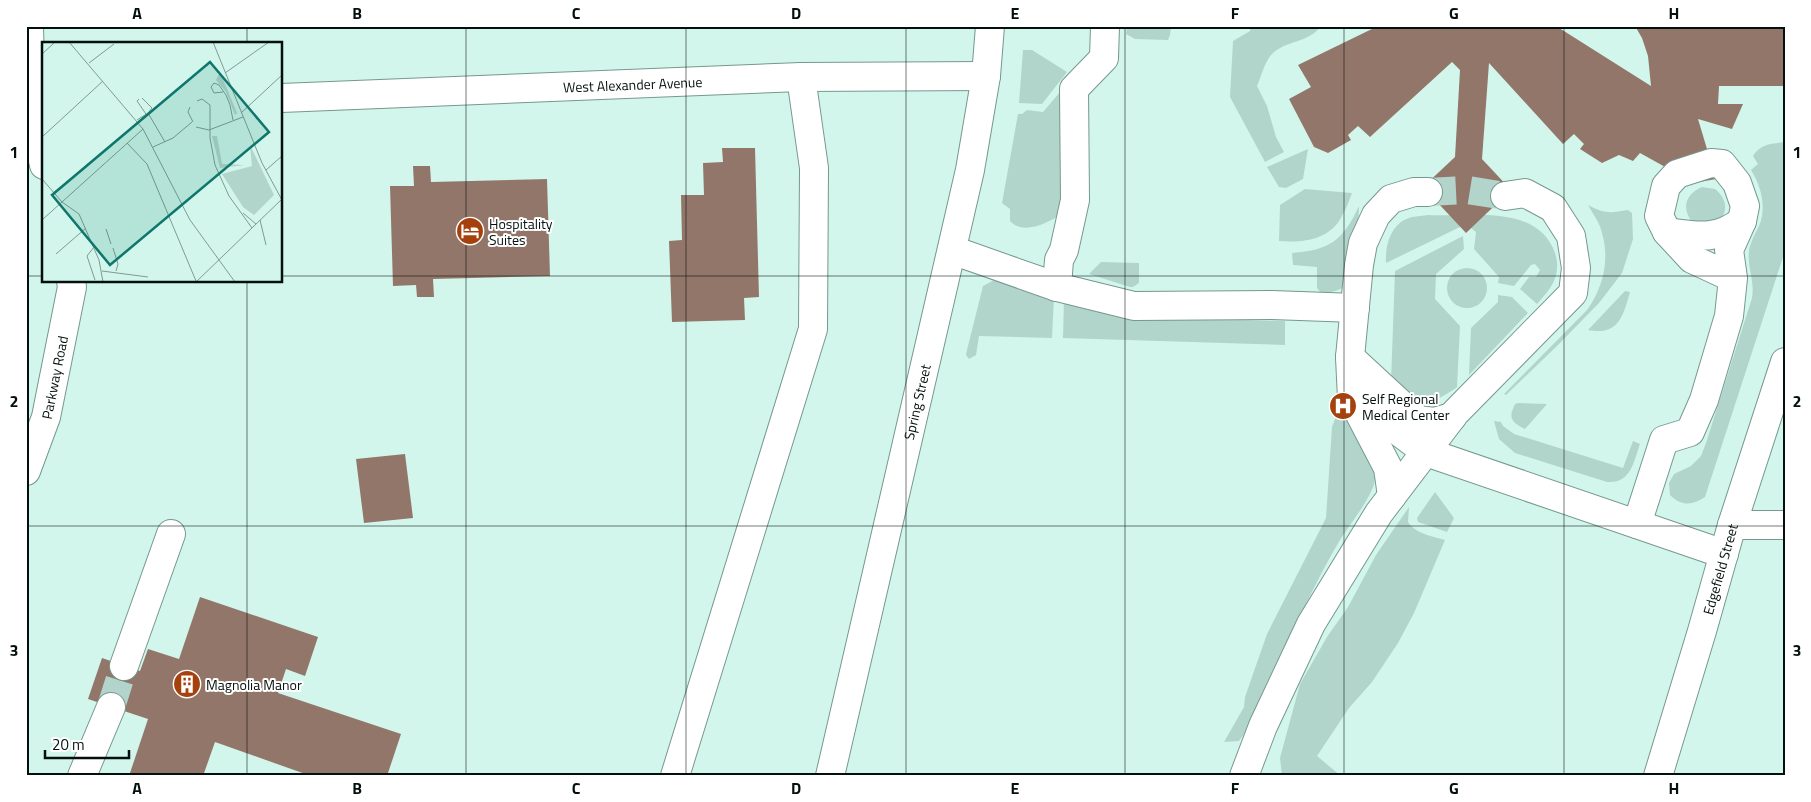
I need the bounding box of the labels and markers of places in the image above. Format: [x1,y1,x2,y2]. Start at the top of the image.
place label: Hospitality Suites [489,213,553,250]
hotel icon: Hospitality Suites [455,216,485,246]
place label: Self Regional Medical Center [1362,388,1450,425]
hospital icon: Self Regional Medical Center [1328,391,1358,421]
building icon: Magnolia Manor [172,669,202,699]
place label: Magnolia Manor [206,674,302,695]

